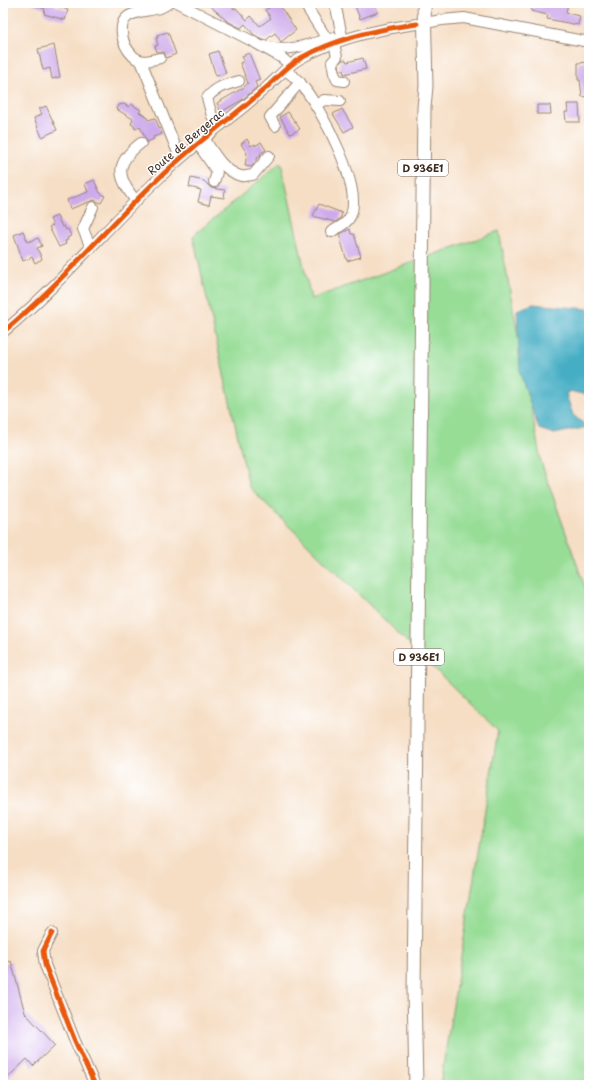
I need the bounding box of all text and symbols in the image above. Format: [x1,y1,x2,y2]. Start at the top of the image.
street label: Route de Bergerac [144,104,228,179]
road number: D 936E1 [398,160,448,176]
road number: D 936E1 [394,649,444,665]

